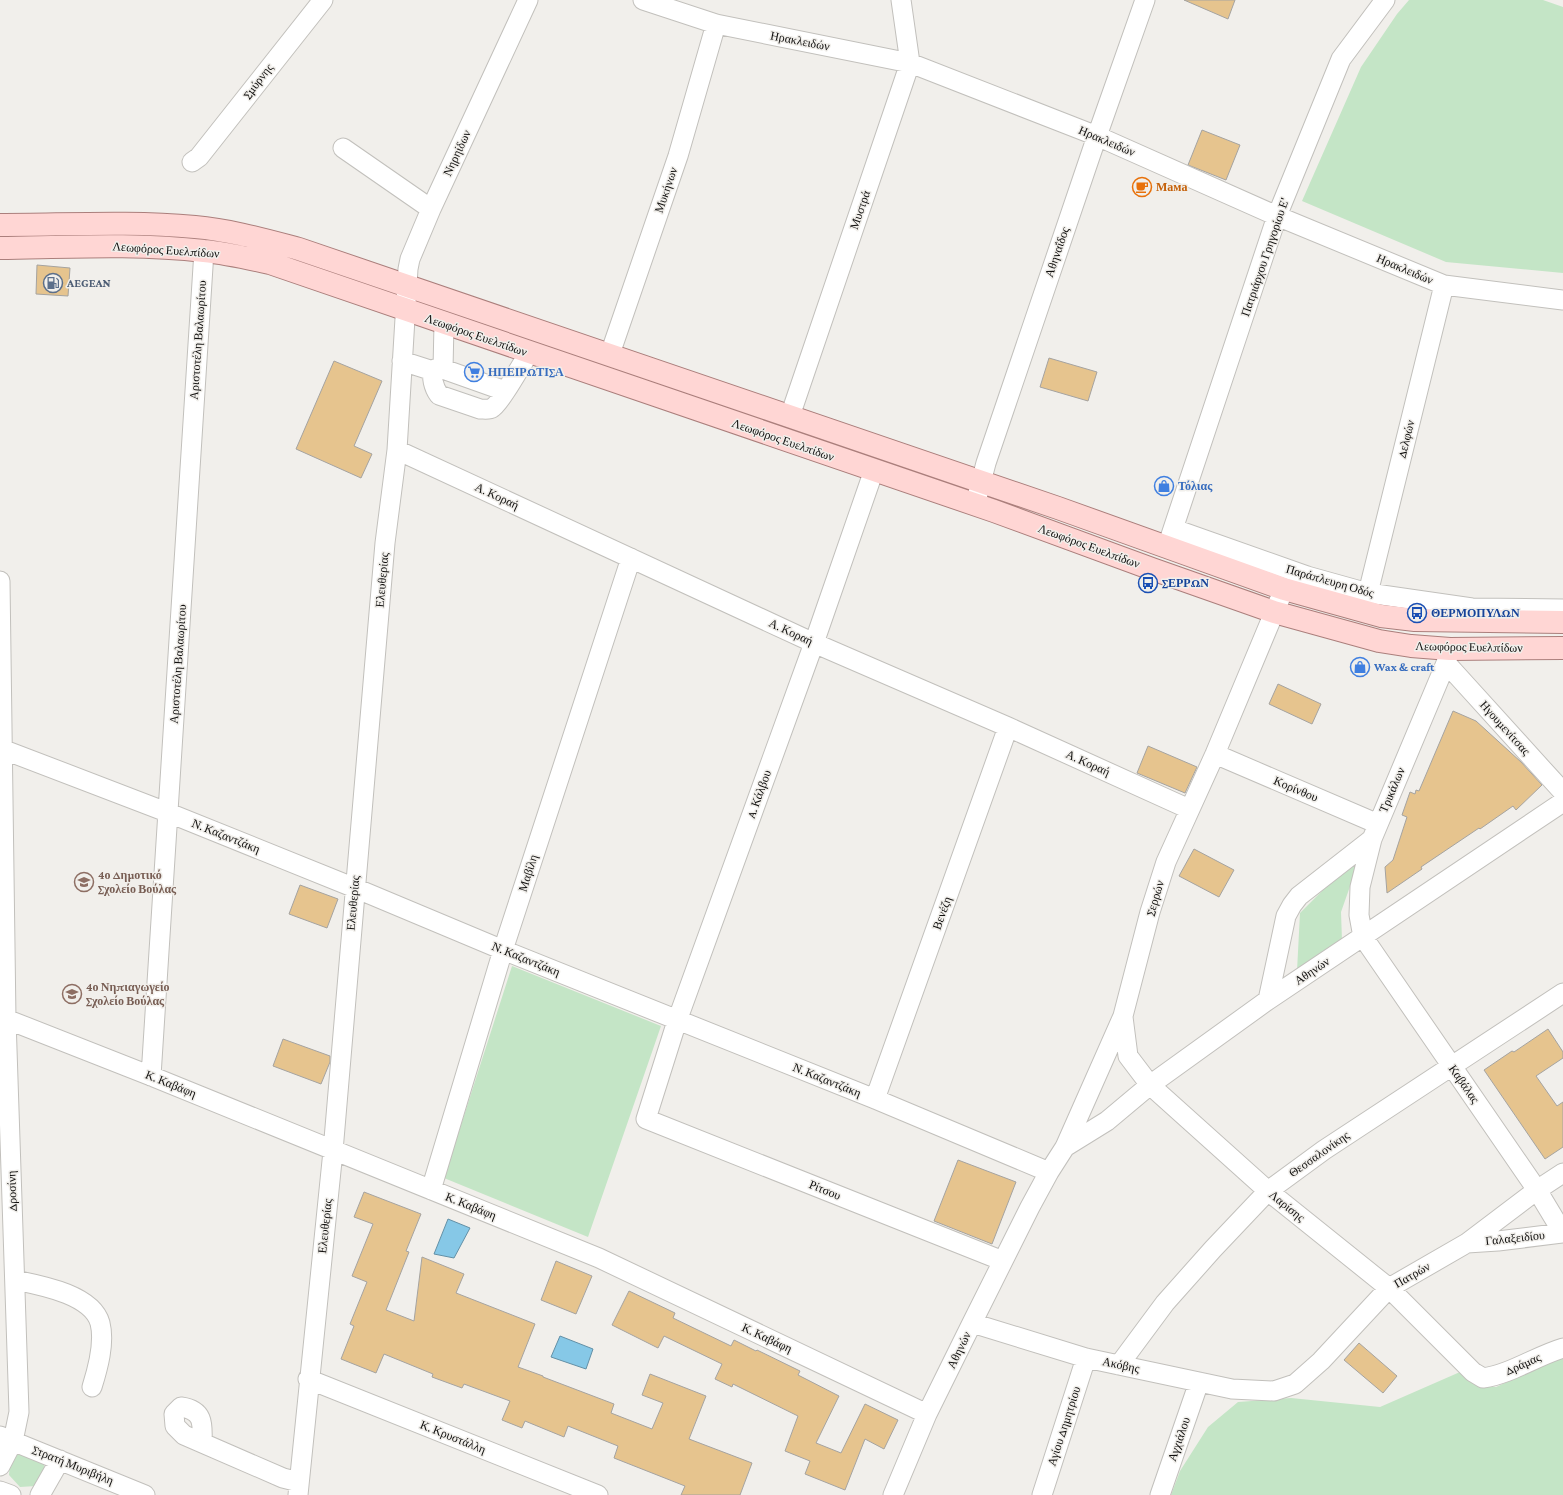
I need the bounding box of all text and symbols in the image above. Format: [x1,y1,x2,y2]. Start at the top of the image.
street label: Ηρακλειδών [769,28,831,54]
street label: Σμύρνης [240,61,276,101]
street label: Ηρακλειδών [1077,123,1138,159]
street label: Νηρηίδων [440,127,474,178]
street label: Μυκήνων [652,165,681,215]
cafe icon: Мама [1131,176,1153,198]
place label: Мама [1156,180,1187,194]
street label: Μυστρά [847,188,873,231]
street label: Πατριάρχου Γρηγορίου Ε' [1238,196,1292,318]
street label: Αθηναΐδος [1042,225,1072,279]
street label: Λεωφόρος Ευελπίδων [112,239,221,261]
street label: Ηρακλειδών [1375,251,1436,287]
fuel station icon: AEGEAN [42,272,64,294]
place label: AEGEAN [66,276,111,290]
street label: Αριστοτέλη Βαλαωρίτου [187,280,209,400]
street label: Λεωφόρος Ευελπίδων [423,311,530,359]
supermarket icon: ΗΠΕΙΡΩΤΙΣΑ [463,361,485,383]
place label: ΗΠΕΙΡΩΤΙΣΑ [488,365,564,379]
street label: Λεωφόρος Ευελπίδων [730,416,837,464]
street label: Δελφών [1395,418,1418,459]
shop icon: Τόλιας [1153,475,1175,497]
place label: Τόλιας [1178,479,1213,493]
street label: Α. Κοραή [473,480,521,512]
street label: Λεωφόρος Ευελπίδων [1036,521,1142,571]
street label: Ελευθερίας [373,552,391,608]
street label: Παράπλευρη Οδός [1284,562,1376,600]
bus stop icon: ΣΕΡΡΩΝ [1137,572,1159,594]
place label: ΣΕΡΡΩΝ [1162,576,1209,590]
bus stop icon: ΘΕΡΜΟΠΥΛΩΝ [1406,602,1428,624]
street label: Αριστοτέλη Βαλαωρίτου [167,604,189,724]
place label: ΘΕΡΜΟΠΥΛΩΝ [1431,606,1520,620]
street label: Α. Κοραή [767,616,815,648]
street label: Λεωφόρος Ευελπίδων [1415,639,1523,655]
shop icon: Wax & craft [1349,656,1371,678]
place label: Wax & craft [1373,660,1435,674]
street label: Ηγουμενίτσας [1477,698,1533,758]
street label: Α. Κοραή [1064,747,1112,779]
street label: Τρικάλων [1376,765,1408,815]
street label: A. Κάλβου [744,768,774,820]
street label: Κορίνθου [1272,773,1320,805]
street label: Ν. Καζαντζάκη [190,816,262,856]
street label: Μαβίλη [515,853,541,893]
place label: 4ο Δημοτικό Σχολείο Βούλας [98,868,177,896]
school or university icon: 4ο Δημοτικό Σχολείο Βούλας [73,871,95,893]
street label: Ελευθερίας [344,875,362,931]
street label: Σερρών [1143,878,1167,917]
street label: Βενέζη [930,894,954,932]
street label: Ν. Καζαντζάκη [490,939,562,979]
street label: Αθηνών [1292,954,1333,988]
place label: 4ο Νηπιαγωγείο Σχολείο Βούλας [86,980,170,1008]
school or university icon: 4ο Νηπιαγωγείο Σχολείο Βούλας [61,983,83,1005]
street label: Ν. Καζαντζάκη [791,1060,863,1100]
street label: Καβάλας [1446,1062,1482,1106]
street label: Κ. Καβάφη [143,1067,199,1101]
street label: Θεσσαλονίκης [1286,1128,1352,1180]
street label: Δροσίνη [4,1170,20,1212]
street label: Ρίτσου [807,1177,843,1203]
street label: Λαρίσης [1266,1187,1308,1225]
street label: Κ. Καβάφη [443,1189,499,1223]
street label: Ελευθερίας [315,1198,335,1254]
street label: Γαλαξειδίου [1485,1228,1546,1248]
street label: Πατρών [1392,1259,1433,1291]
street label: Κ. Καβάφη [740,1320,794,1356]
street label: Αθηνών [944,1329,974,1371]
street label: Δράμας [1503,1350,1543,1378]
street label: Ακόβης [1101,1354,1141,1376]
street label: Αγίου Δημητρίου [1045,1384,1084,1468]
street label: Αγχιάλου [1165,1415,1193,1463]
street label: Κ. Κρυστάλλη [418,1417,488,1457]
street label: Στρατή Μυριβήλη [30,1442,116,1488]

